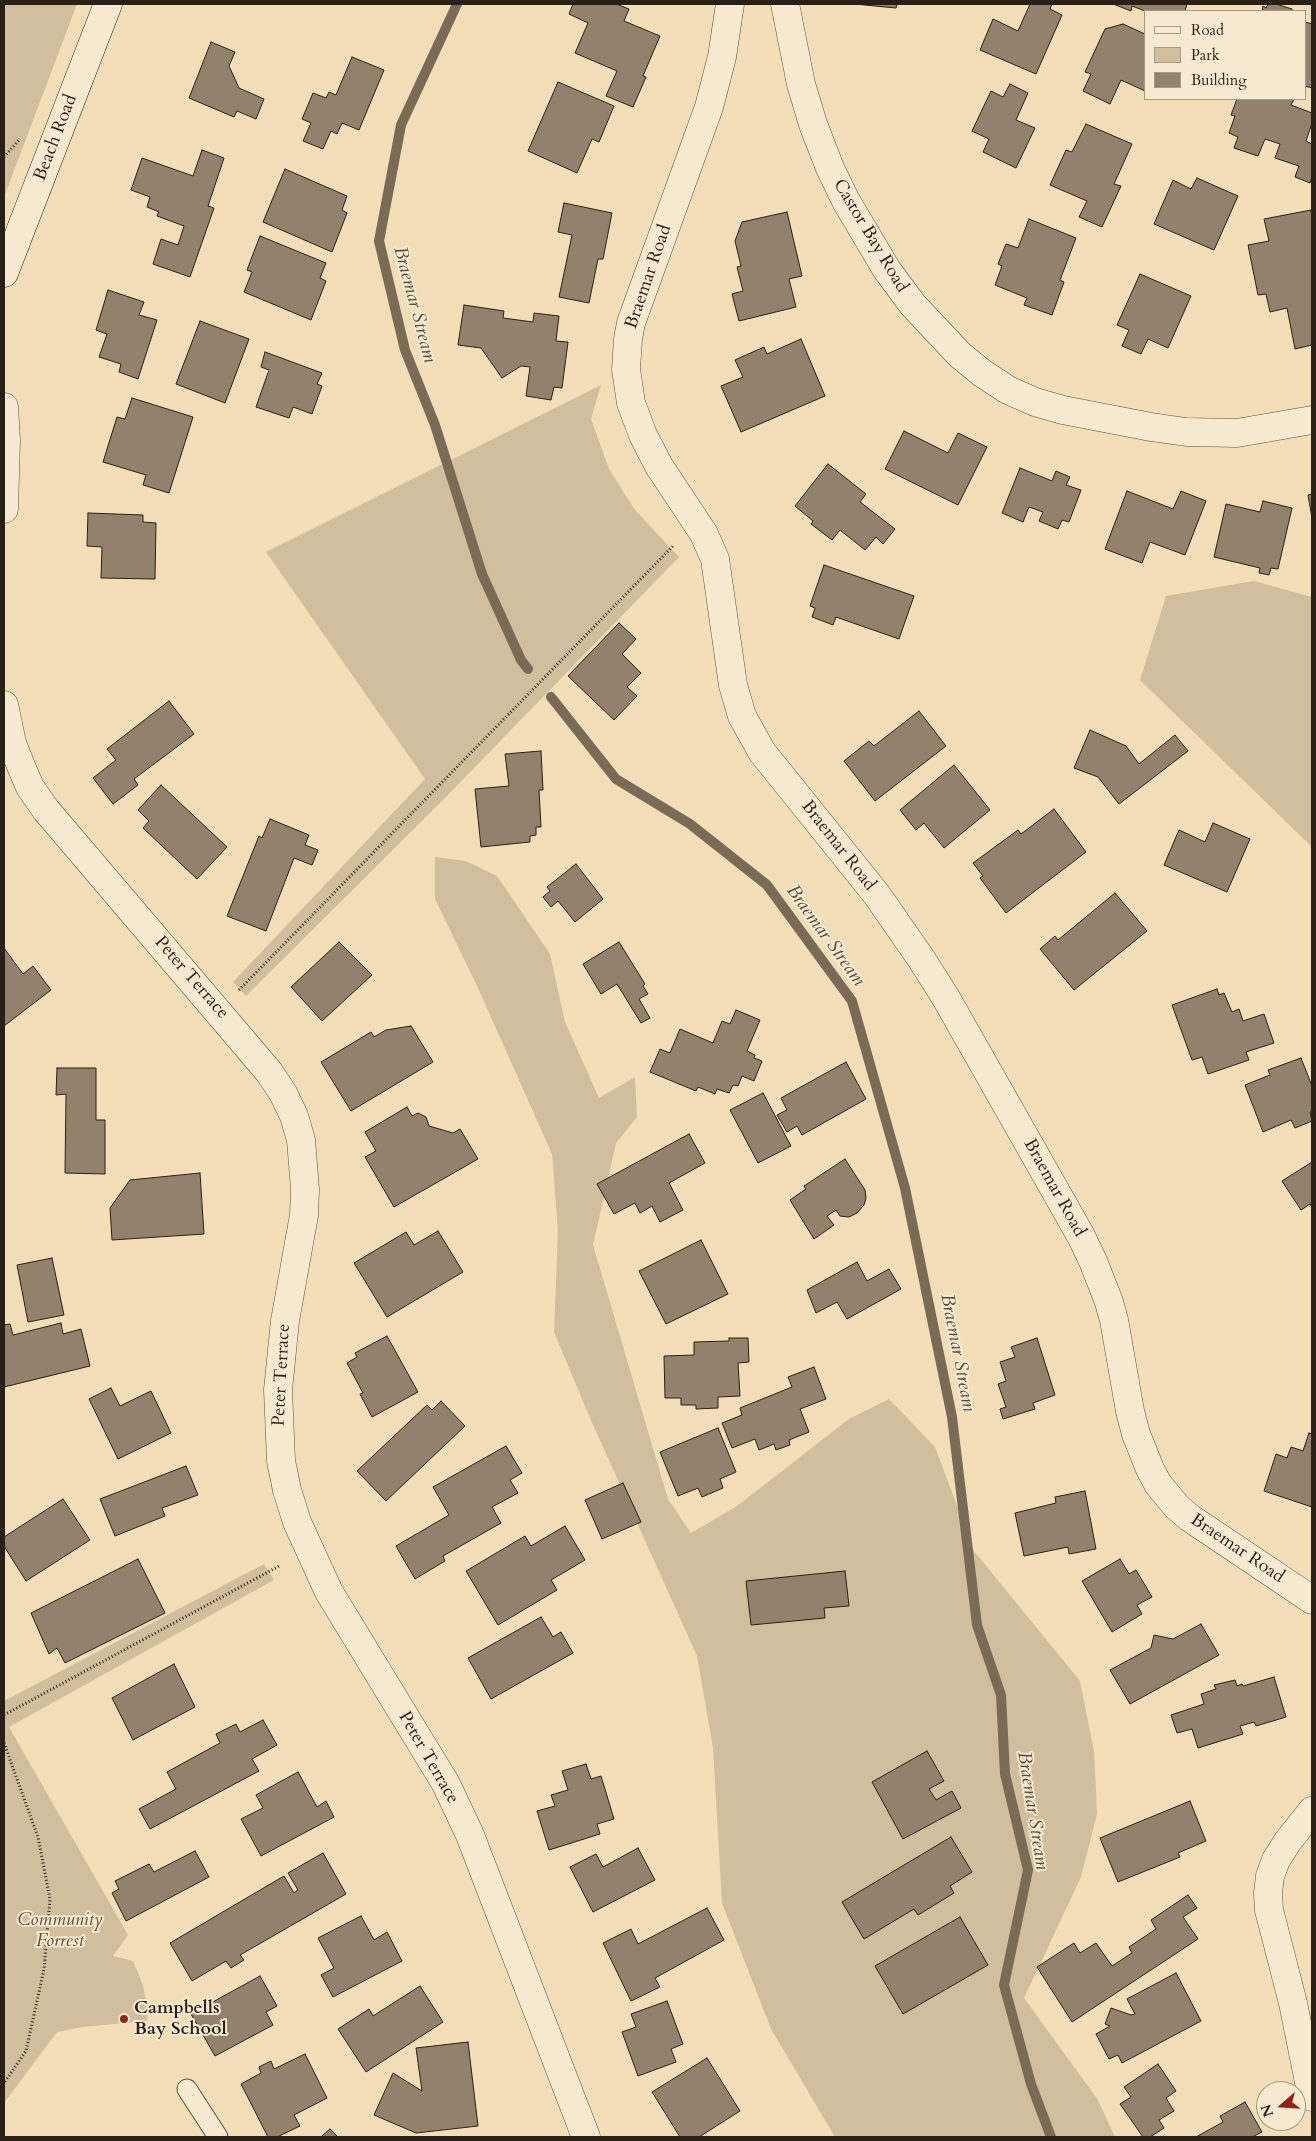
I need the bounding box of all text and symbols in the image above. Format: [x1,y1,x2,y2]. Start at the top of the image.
legend [1144,10,1306,100]
text: Road [1191,20,1224,40]
text: Park [1191,45,1220,65]
text: Building [1191,70,1247,90]
street label: Beach Road [30,92,82,184]
street label: Castor Bay Road [828,175,912,297]
street label: Braemar Road [621,222,677,332]
water label: Braemar Stream [387,244,441,366]
street label: Braemar Road [796,797,880,895]
water label: Braemar Stream [781,881,869,991]
street label: Peter Terrace [149,932,233,1024]
street label: Braemar Road [1018,1135,1090,1241]
water label: Braemar Stream [934,1292,980,1414]
street label: Peter Terrace [269,1323,295,1427]
street label: Braemar Road [1186,1510,1288,1588]
street label: Peter Terrace [393,1708,463,1808]
water label: Braemar Stream [1011,1750,1053,1872]
park label: Community Forrest [17,1910,103,1952]
place label: Campbells Bay School [134,1998,227,2040]
marker: Campbells Bay School [118,2013,130,2025]
north arrow [1256,2081,1306,2131]
text: N [1256,2102,1278,2120]

